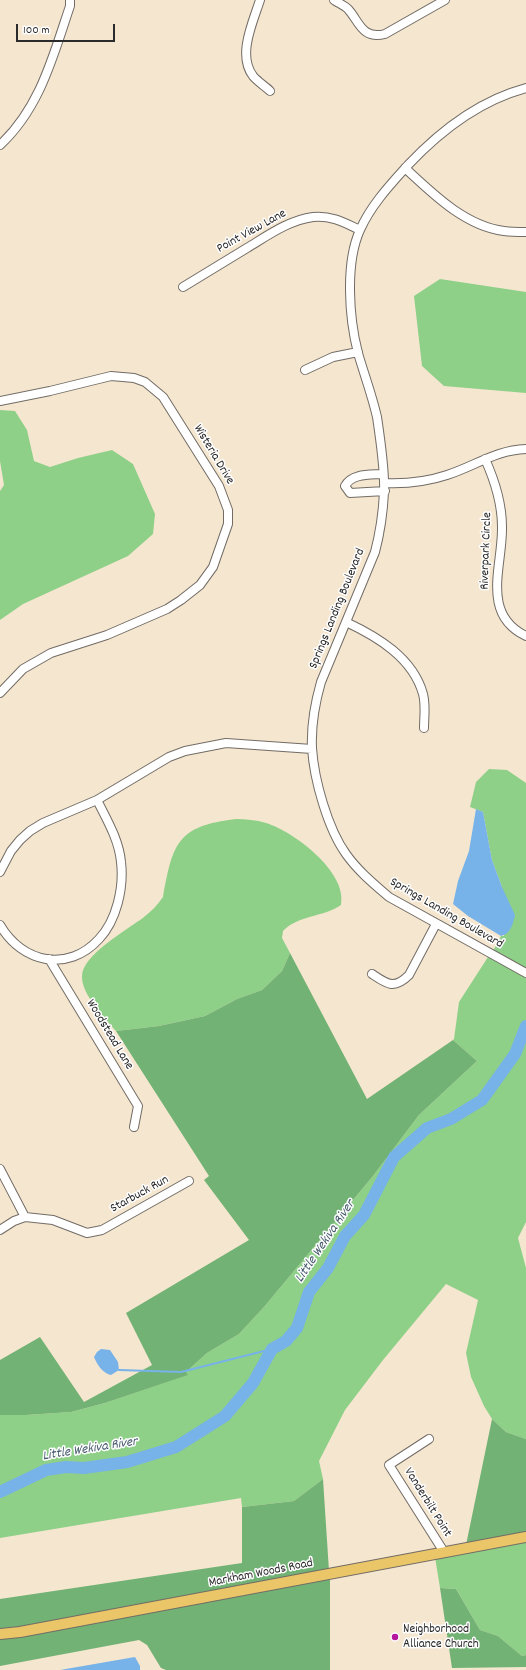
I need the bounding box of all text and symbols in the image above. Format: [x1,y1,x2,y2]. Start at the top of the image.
scale bar [18,16,117,42]
text: 100 m [23,22,50,39]
street label: Point View Lane [215,207,289,257]
street label: Wisteria Drive [189,422,237,488]
street label: Riverpark Circle [478,512,496,590]
street label: Springs Landing Boulevard [307,547,369,671]
street label: Springs Landing Boulevard [386,875,506,953]
street label: Woodstead Lane [82,997,136,1073]
street label: Starbuck Run [108,1173,172,1217]
water label: Little Wekiva River [292,1198,360,1286]
water label: Little Wekiva River [41,1434,139,1466]
street label: Vanderbilt Point [400,1465,454,1541]
street label: Markham Woods Road [208,1556,314,1592]
place label: Neighborhood Alliance Church [403,1622,479,1653]
marker: Neighborhood Alliance Church [390,1632,400,1642]

